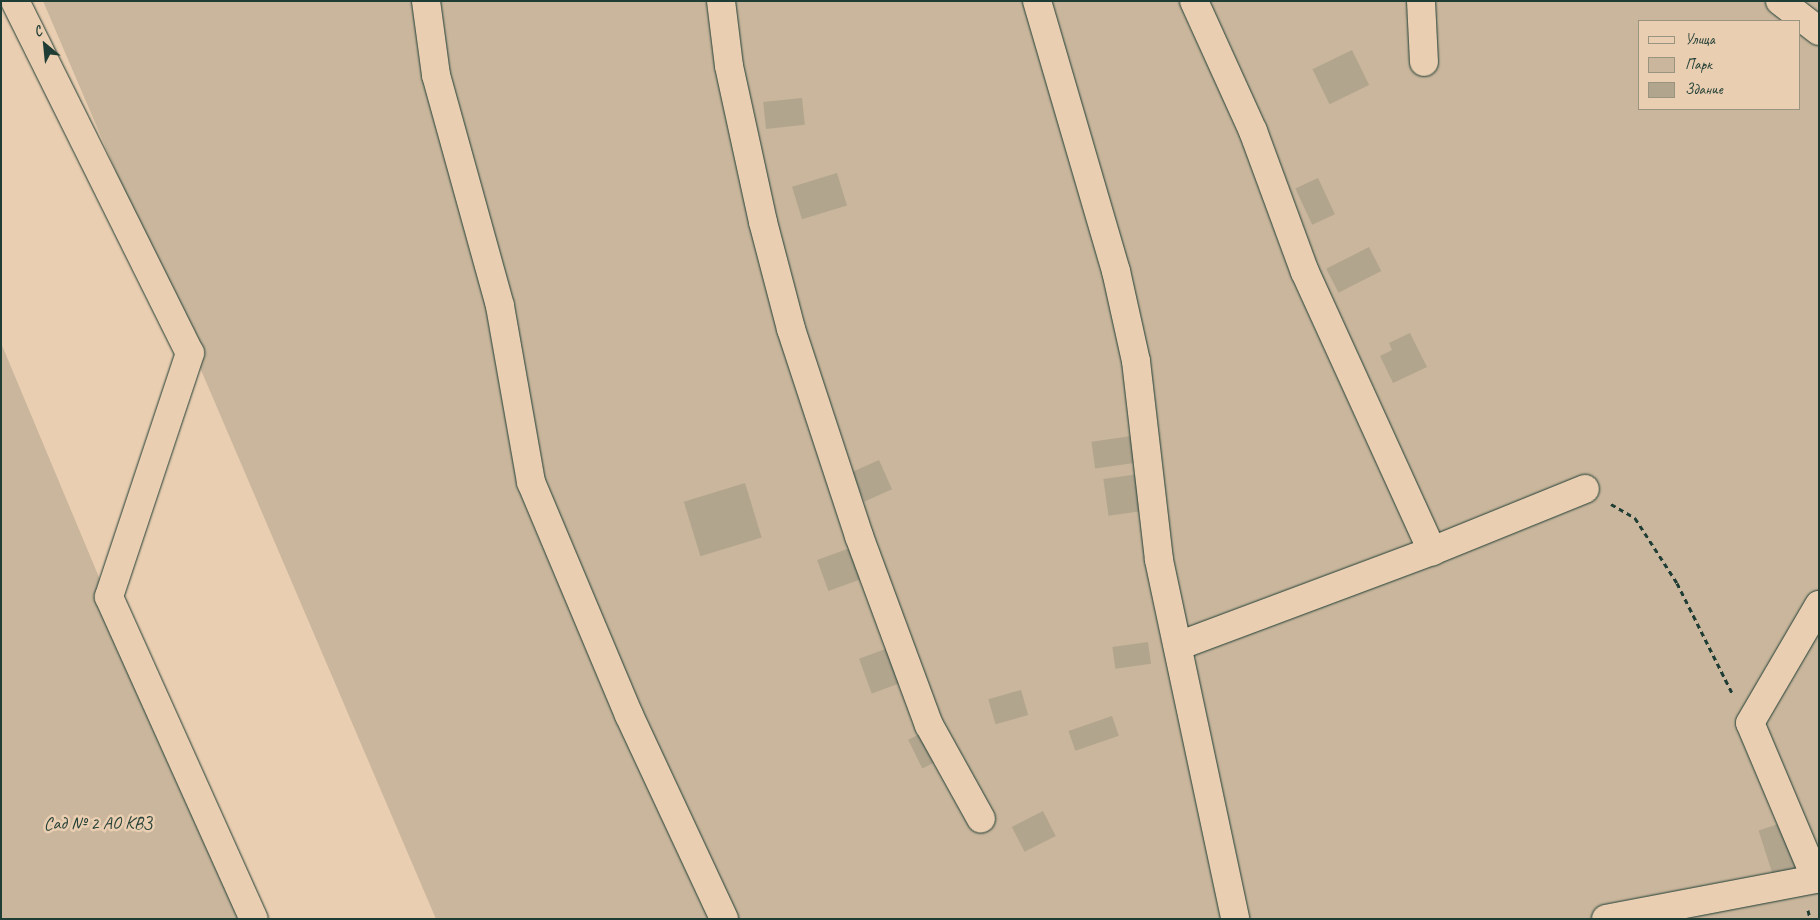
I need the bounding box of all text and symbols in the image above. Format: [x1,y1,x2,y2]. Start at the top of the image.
north arrow [20,20,70,70]
legend [1638,20,1800,110]
text: С [31,22,45,40]
text: Улица [1685,30,1715,49]
text: Парк [1685,55,1712,74]
text: Здание [1685,80,1723,99]
park label: Сад № 2 АО КВЗ [44,812,152,834]

